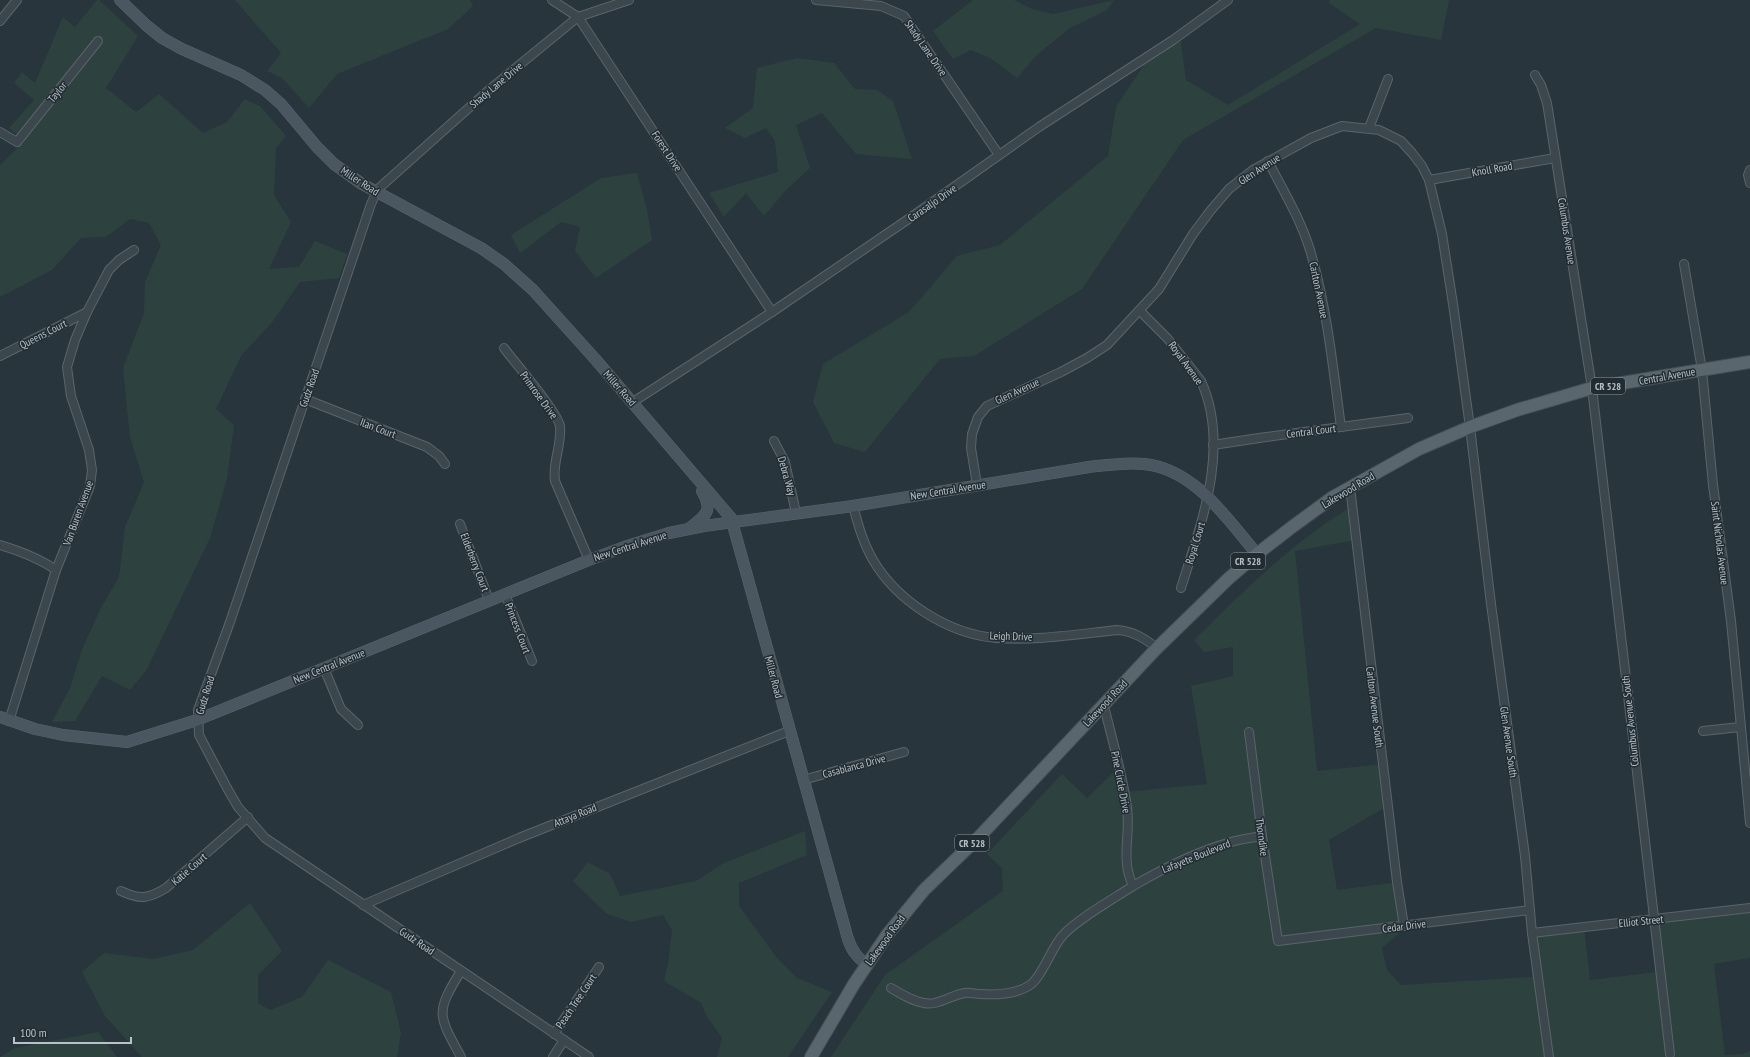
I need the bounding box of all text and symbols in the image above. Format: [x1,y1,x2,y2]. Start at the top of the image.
street label: Shady Lane Drive [902,17,951,79]
street label: Shady Lane Drive [466,58,526,111]
street label: Taylor [44,79,70,105]
street label: Forest Drive [649,128,686,174]
street label: Glen Avenue [1235,150,1283,188]
street label: Knoll Road [1471,159,1514,179]
street label: Miller Road [338,163,382,199]
street label: Carasaljo Drive [905,181,960,225]
street label: Columbus Avenue [1555,197,1579,266]
street label: Carlton Avenue [1306,261,1332,320]
street label: Queens Court [17,316,69,352]
street label: Royal Avenue [1166,338,1207,388]
street label: Central Avenue [1638,364,1697,388]
street label: Gudz Road [296,367,322,409]
street label: Miller Road [601,367,640,409]
street label: Primrose Drive [517,368,561,422]
street label: Glen Avenue [993,374,1042,407]
road number: CR 528 [1591,378,1625,394]
street label: Ilan Court [358,415,398,441]
street label: Central Court [1285,421,1337,441]
street label: Debra Way [775,455,800,498]
street label: Lakewood Road [1319,469,1377,511]
street label: New Central Avenue [909,477,987,503]
street label: Van Buren Avenue [59,478,96,548]
street label: Saint Nicholas Avenue [1708,500,1732,586]
street label: Royal Court [1182,520,1208,566]
street label: New Central Avenue [592,527,669,564]
street label: Elderberry Court [457,531,493,593]
road number: CR 528 [1231,553,1265,569]
street label: Princess Court [502,601,534,655]
street label: Leigh Drive [989,628,1033,644]
street label: New Central Avenue [291,645,367,687]
street label: Miller Road [762,654,786,700]
street label: Carlton Avenue South [1363,666,1387,749]
street label: Gudz Road [192,674,218,716]
street label: Columbus Avenue South [1618,675,1642,767]
street label: Lakewood Road [1080,676,1130,729]
street label: Glen Avenue South [1497,706,1521,779]
street label: Pine Circle Drive [1108,750,1134,815]
street label: Casablanca Drive [821,751,887,781]
street label: Attaya Road [551,800,599,830]
street label: Thorndike [1252,817,1272,857]
road number: CR 528 [955,835,989,851]
street label: Lafayete Boulevard [1160,836,1232,876]
street label: Katie Court [168,850,210,888]
street label: Lakewood Road [862,912,908,968]
street label: Elliot Street [1618,912,1664,930]
street label: Cedar Drive [1381,916,1427,936]
street label: Gudz Road [397,924,438,958]
street label: Peach Tree Court [553,971,599,1031]
scale bar [14,1019,131,1045]
text: 100 m [20,1025,47,1040]

